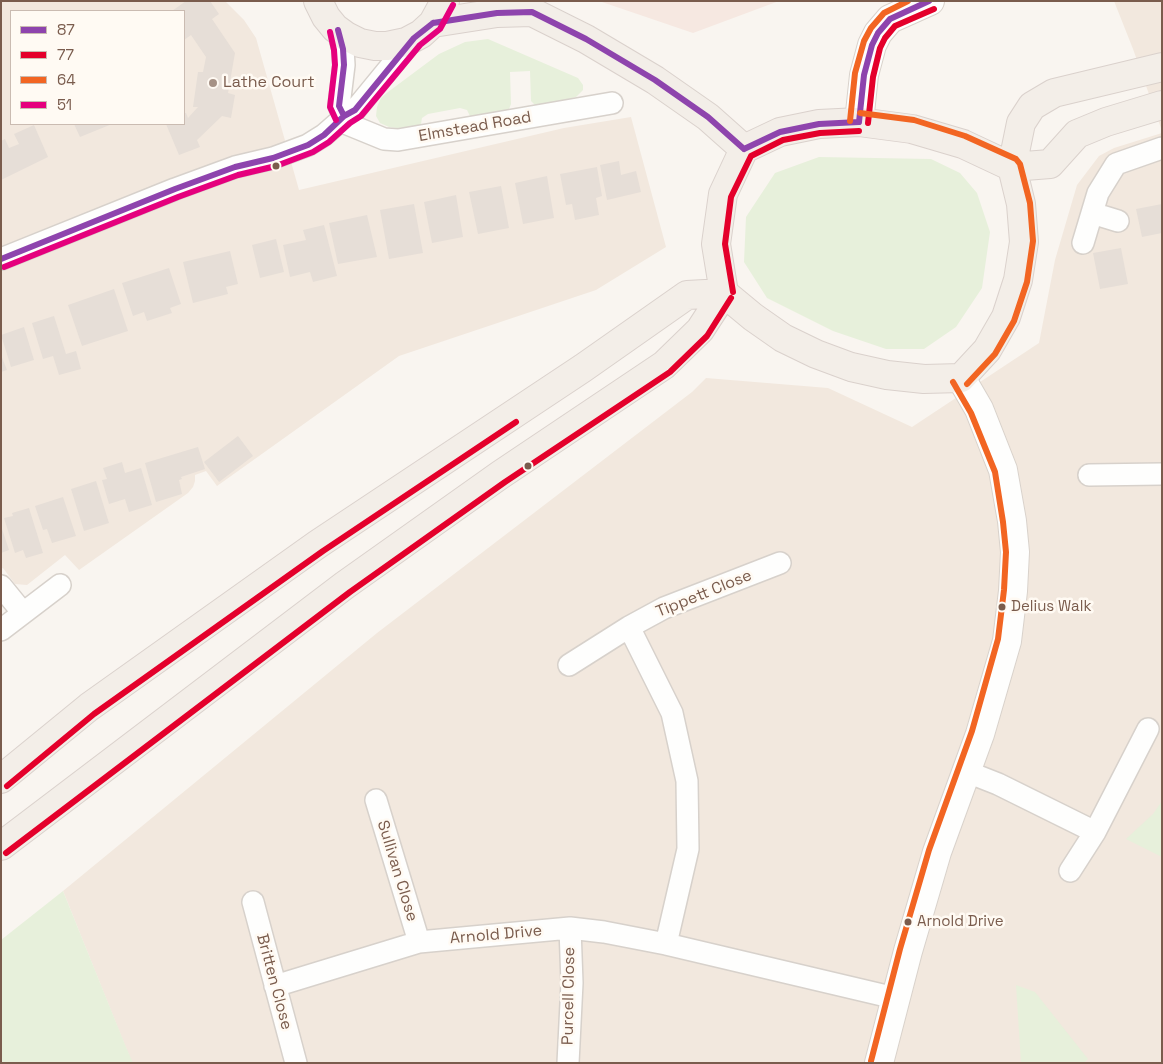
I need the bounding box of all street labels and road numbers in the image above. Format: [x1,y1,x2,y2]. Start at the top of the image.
street label: Elmstead Road [417,108,533,146]
street label: Tippett Close [653,566,755,622]
street label: Sullivan Close [372,818,422,924]
street label: Arnold Drive [449,921,543,949]
street label: Britten Close [252,932,296,1032]
street label: Purcell Close [559,947,579,1045]

